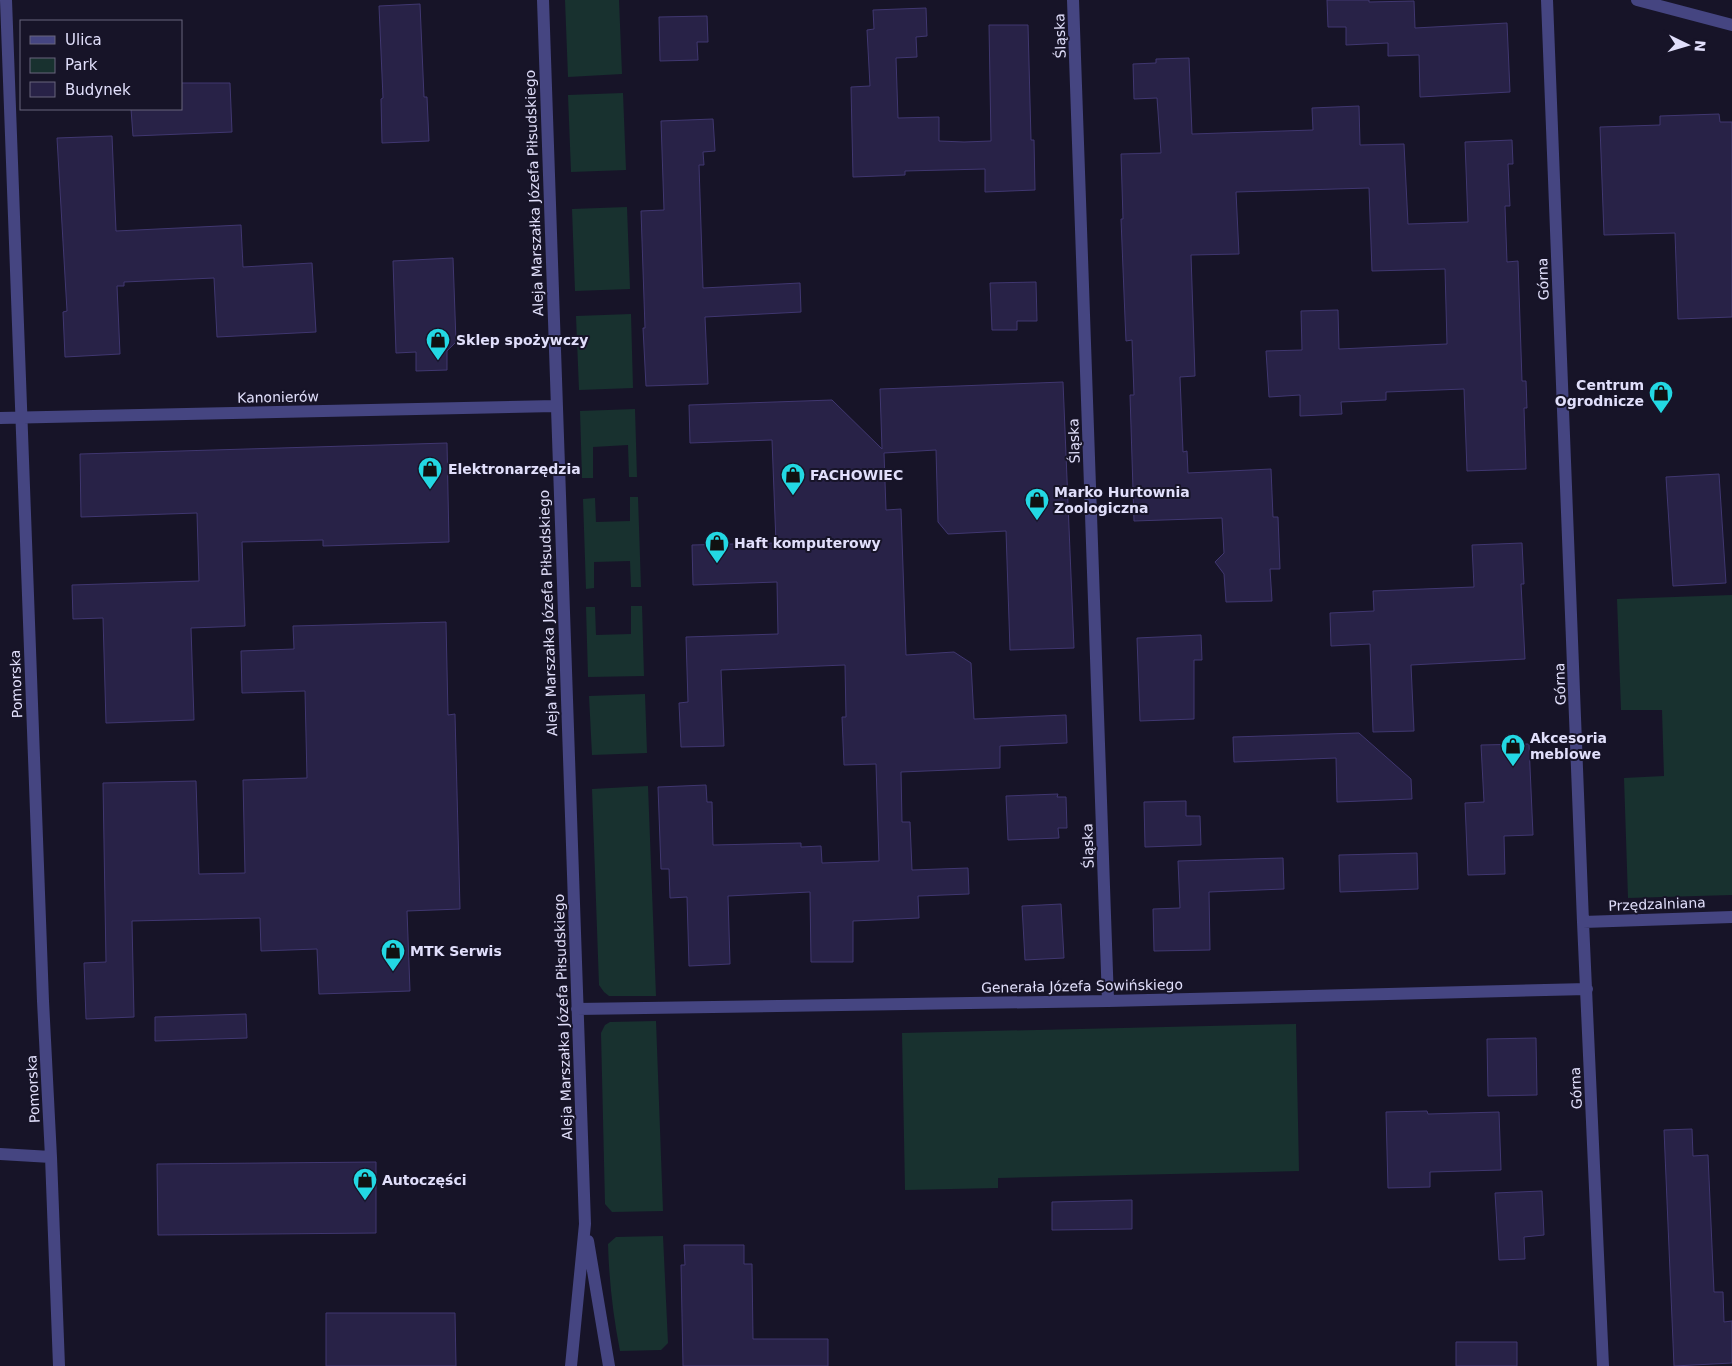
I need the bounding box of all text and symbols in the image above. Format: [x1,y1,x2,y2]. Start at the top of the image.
street label: Śląska [1050,13,1069,59]
legend [20,20,182,110]
north arrow [1662,20,1712,70]
text: Ulica [65,31,102,49]
text: N [1691,40,1708,53]
text: Park [65,56,98,74]
street label: Aleja Marszałka Józefa Piłsudskiego [522,70,546,316]
text: Budynek [65,81,131,99]
street label: Górna [1534,258,1552,300]
shop icon: Sklep spożywczy [425,327,451,361]
place label: Sklep spożywczy [456,332,588,348]
place label: Centrum Ogrodnicze [1555,377,1644,409]
shop icon: Centrum Ogrodnicze [1648,380,1674,414]
street label: Kanonierów [237,388,319,406]
street label: Śląska [1064,418,1083,464]
shop icon: Elektronarzędzia [417,456,443,490]
place label: Elektronarzędzia [448,461,581,477]
shop icon: FACHOWIEC [780,462,806,496]
place label: FACHOWIEC [810,467,903,483]
place label: Marko Hurtownia Zoologiczna [1054,484,1190,516]
shop icon: Marko Hurtownia Zoologiczna [1024,487,1050,521]
street label: Aleja Marszałka Józefa Piłsudskiego [536,490,560,736]
shop icon: Haft komputerowy [704,530,730,564]
place label: Haft komputerowy [734,535,881,551]
street label: Pomorska [7,650,25,718]
street label: Górna [1551,663,1569,705]
place label: Akcesoria meblowe [1530,730,1607,762]
shop icon: Akcesoria meblowe [1500,733,1526,767]
street label: Śląska [1078,823,1097,869]
street label: Aleja Marszałka Józefa Piłsudskiego [551,894,575,1140]
street label: Przędzalniana [1608,894,1706,914]
shop icon: MTK Serwis [380,938,406,972]
place label: MTK Serwis [410,943,502,959]
street label: Generała Józefa Sowińskiego [981,976,1183,996]
street label: Pomorska [23,1055,43,1123]
street label: Górna [1567,1066,1585,1110]
shop icon: Autoczęści [352,1167,378,1201]
place label: Autoczęści [382,1172,467,1188]

